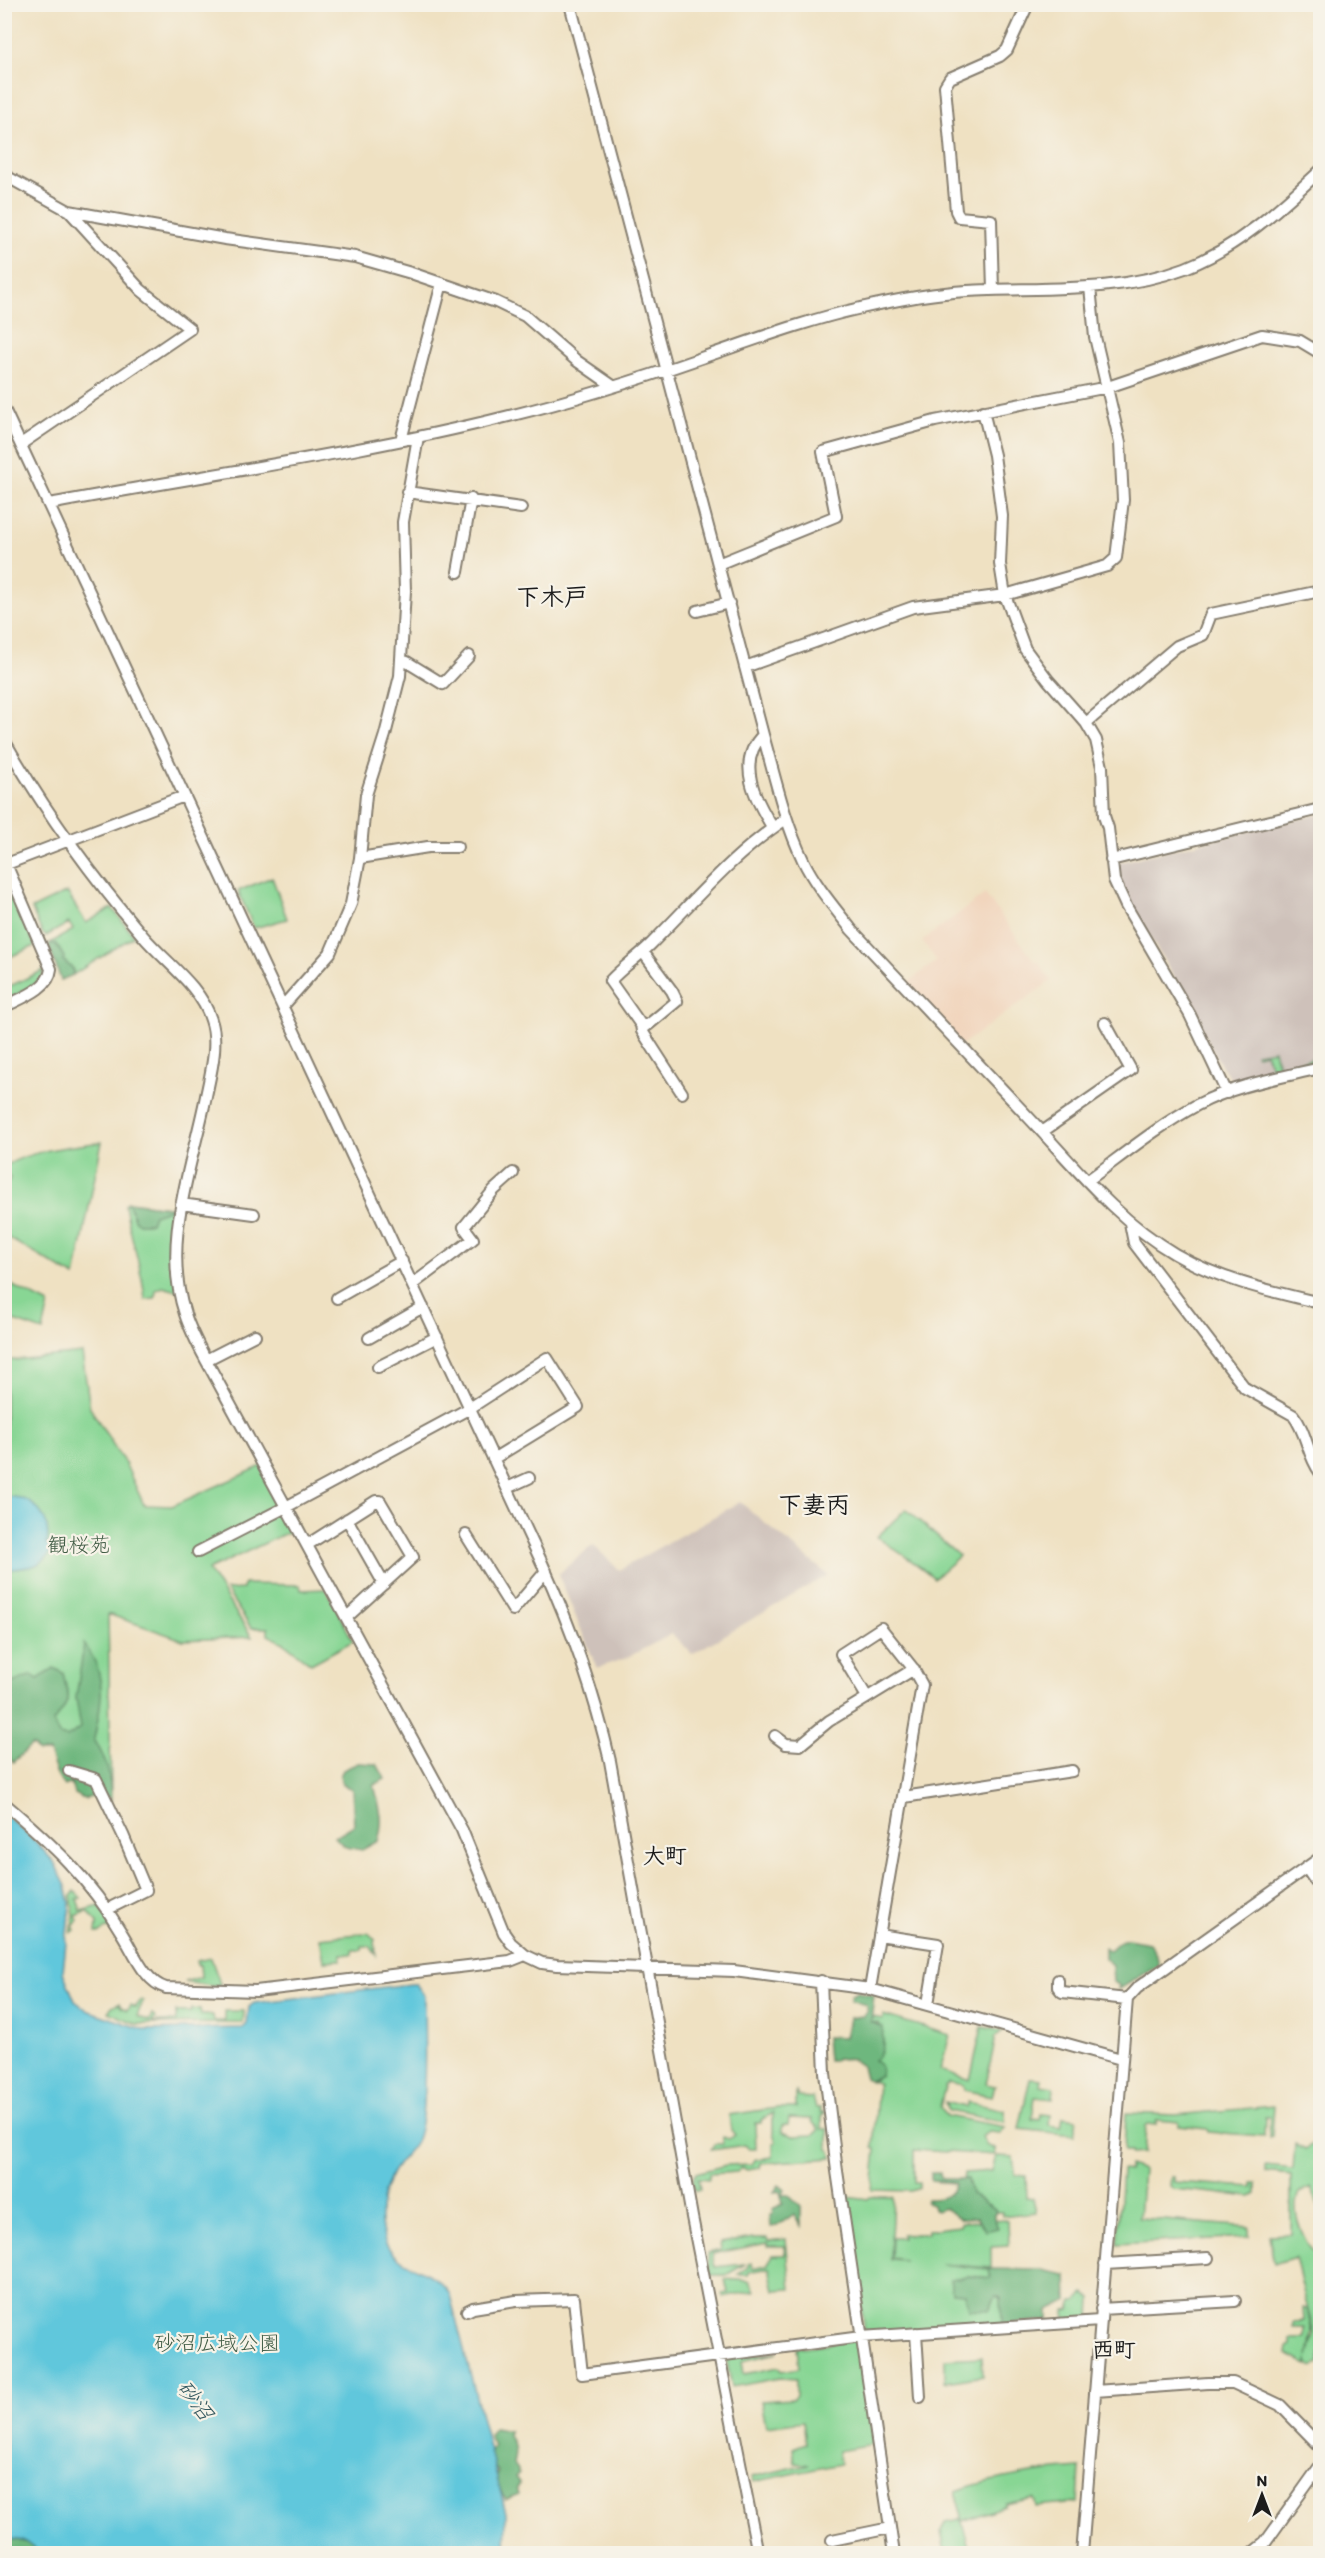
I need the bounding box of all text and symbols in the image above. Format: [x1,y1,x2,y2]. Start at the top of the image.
district label: 下木戸 [516,582,588,611]
district label: 下妻丙 [778,1490,850,1519]
park label: 観桜苑 [48,1532,111,1557]
district label: 大町 [643,1842,687,1869]
park label: 砂沼広域公園 [154,2330,280,2355]
district label: 西町 [1092,2336,1136,2363]
water label: 砂沼 [171,2374,220,2427]
north arrow [1232,2465,1292,2525]
text: N [1257,2471,1267,2490]

